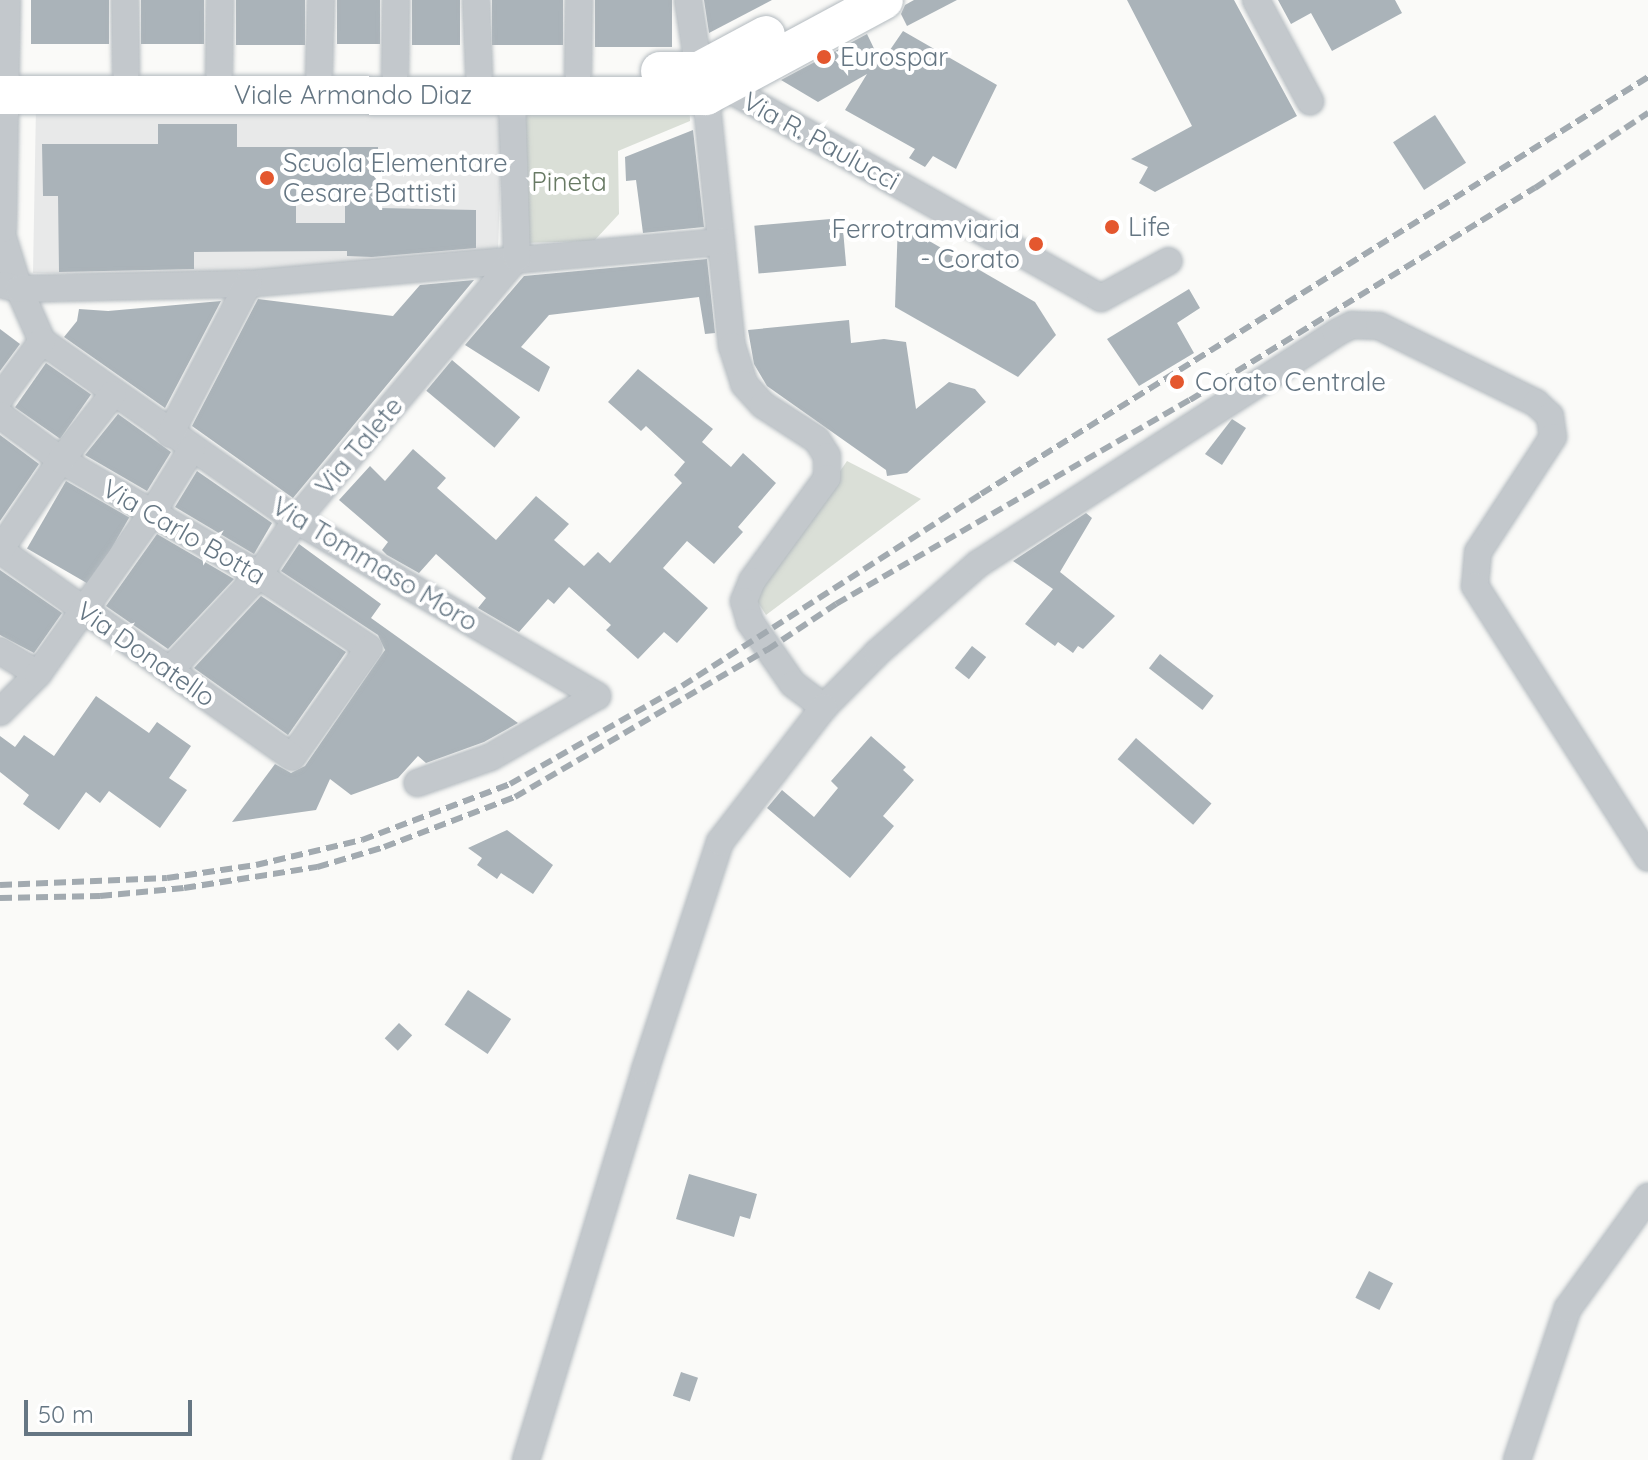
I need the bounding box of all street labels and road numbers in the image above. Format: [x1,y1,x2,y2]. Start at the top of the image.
street label: Viale Armando Diaz [234,79,472,111]
street label: Via R. Paulucci [737,85,905,197]
street label: Via Talete [309,391,409,501]
street label: Via Carlo Botta [97,473,271,591]
street label: Via Tommaso Moro [266,490,484,638]
street label: Via Donatello [71,595,221,713]

